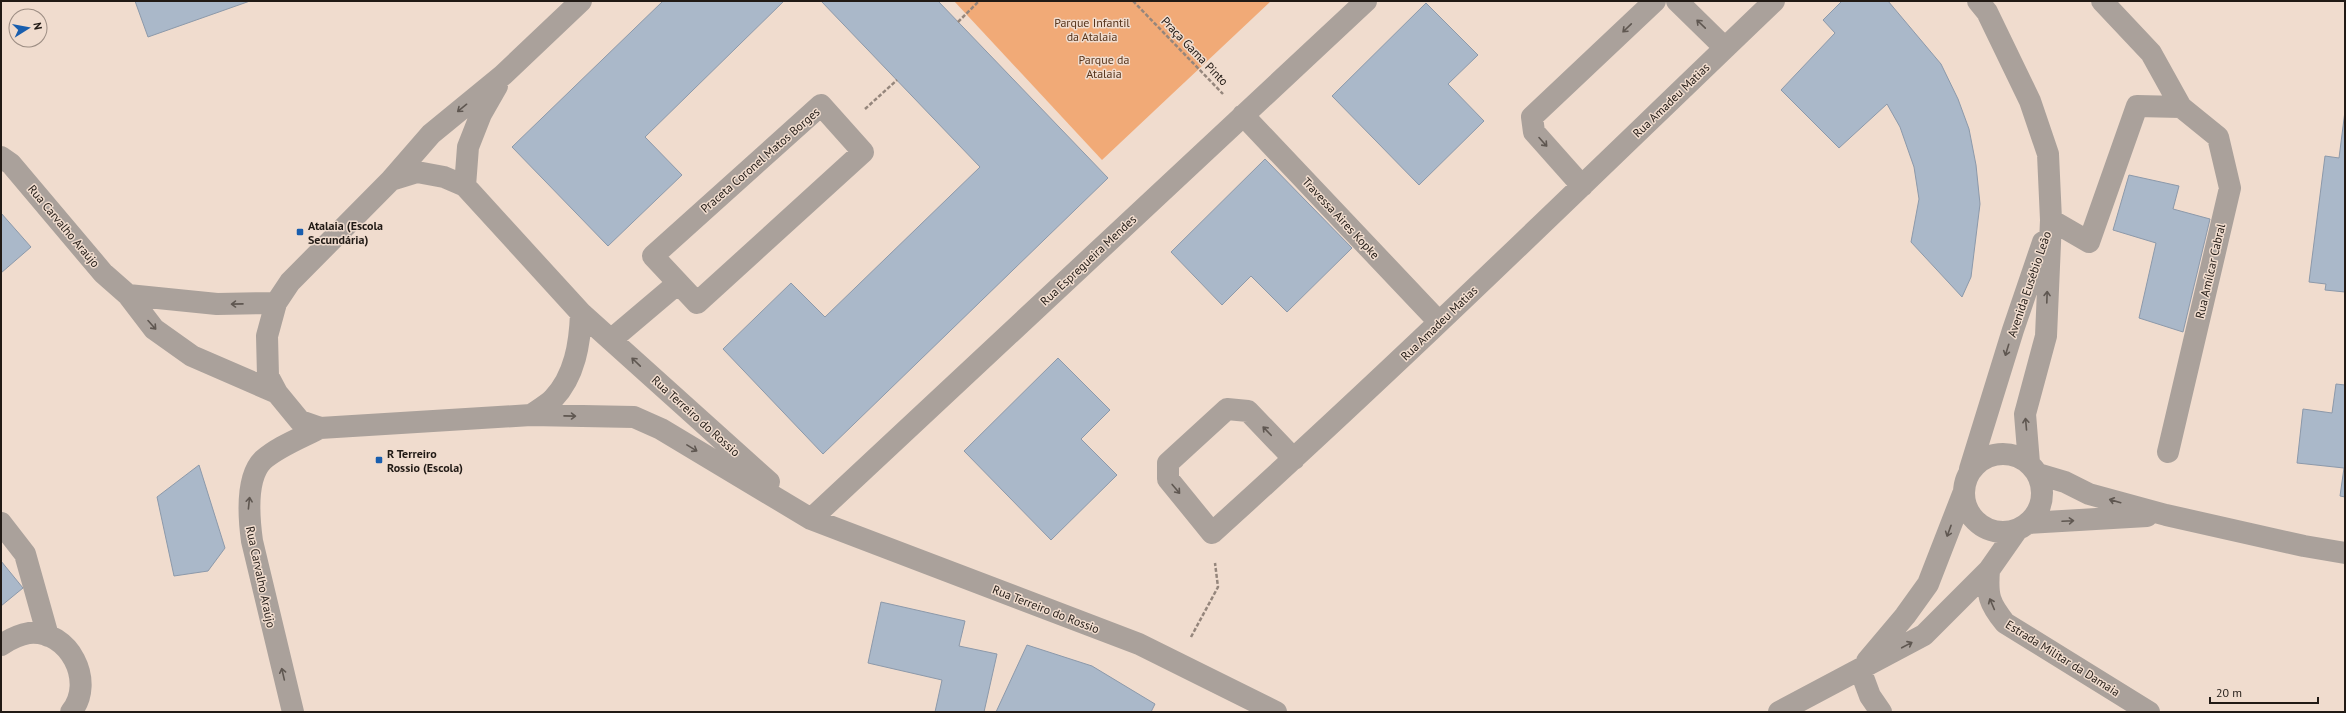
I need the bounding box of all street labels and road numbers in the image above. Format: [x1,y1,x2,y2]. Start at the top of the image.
street label: Praça Gama Pinto [1158,13,1232,89]
street label: Rua Amadeu Matias [1629,60,1713,140]
street label: Praceta Coronel Matos Borges [697,104,823,216]
street label: Travessa Aires Kopke [1299,174,1383,262]
street label: Rua Carvalho Araújo [25,182,103,270]
street label: Rua Espregueira Mendes [1037,212,1139,308]
street label: Rua Amílcar Cabral [2192,222,2228,320]
street label: Avenida Eusébio Leão [2004,229,2054,339]
street label: Rua Amadeu Matias [1397,283,1481,363]
street label: Rua Terreiro do Rossio [649,372,743,460]
street label: Rua Carvalho Araújo [243,525,279,629]
street label: Rua Terreiro do Rossio [990,582,1102,636]
street label: Estrada Militar da Damaia [2003,617,2123,699]

